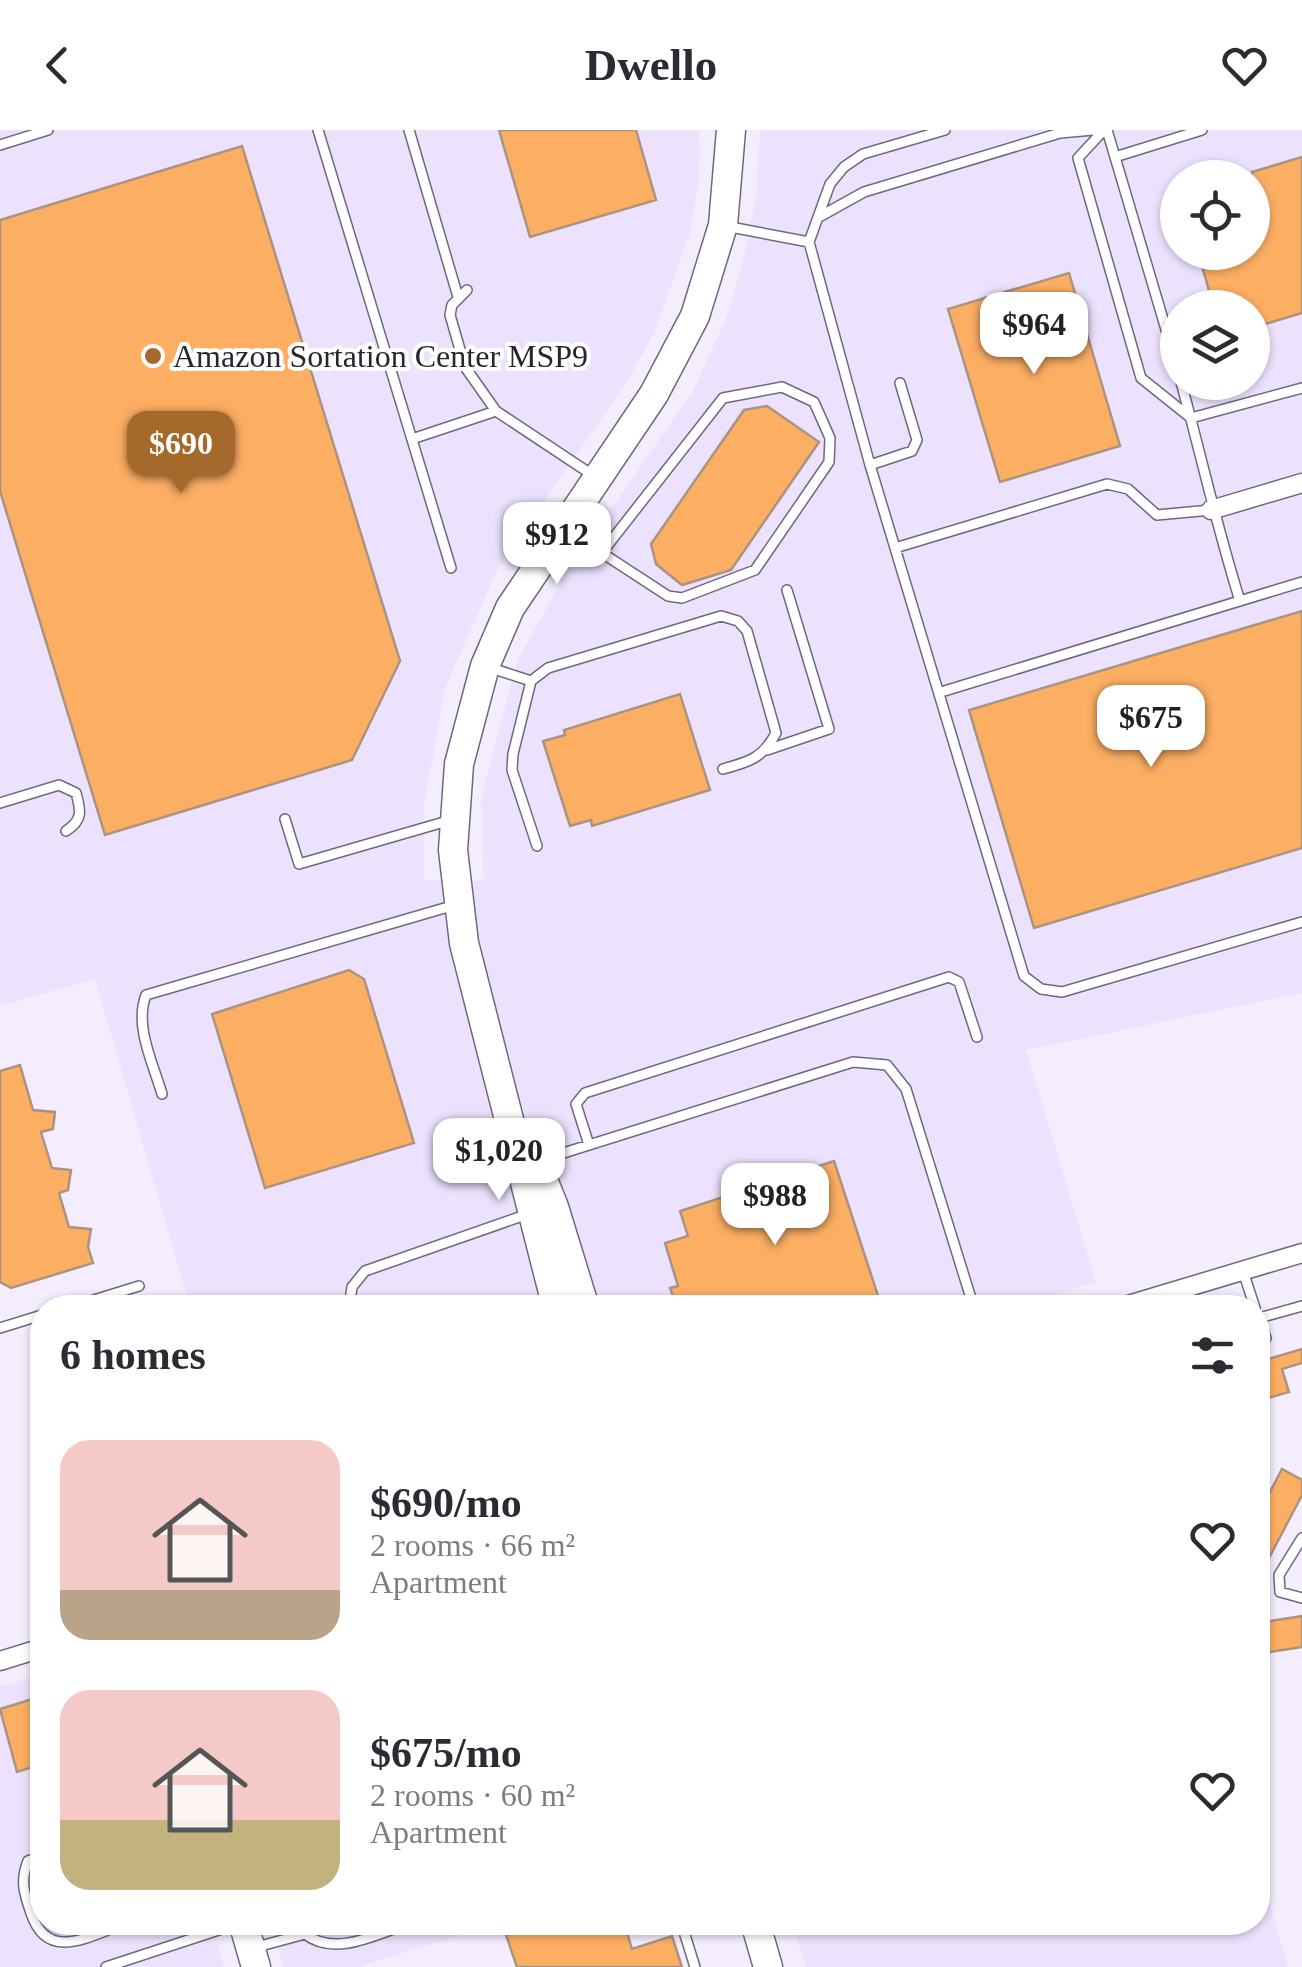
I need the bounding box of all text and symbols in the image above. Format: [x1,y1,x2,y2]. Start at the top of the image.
icon: back [30,38,85,93]
icon: heart [1217,38,1272,93]
text: Dwello [585,40,717,90]
map controls [1160,160,1270,400]
button: locate [1160,160,1270,270]
button: layers [1160,290,1270,400]
pin: $964 [975,292,1093,377]
text: $964 [1002,306,1066,342]
place label: Amazon Sortation Center MSP9 [173,338,588,374]
marker: Amazon Sortation Center MSP9 [142,345,164,367]
pin: $690 [122,411,240,496]
text: $690 [149,425,213,461]
pin: $912 [498,502,616,587]
text: $912 [525,516,589,552]
pin: $675 [1092,685,1210,770]
text: $675 [1119,699,1183,735]
pin: $1,020 [418,1118,580,1203]
text: $1,020 [455,1132,543,1168]
pin: $988 [716,1163,834,1248]
text: $988 [743,1177,807,1213]
icon: filters [1185,1328,1240,1383]
text: 6 homes [60,1332,206,1378]
icon: home [140,1480,260,1600]
text: $690/mo [370,1480,522,1526]
icon: heart [1185,1513,1240,1568]
text: 2 rooms · 66 m² [370,1527,575,1563]
text: Apartment [370,1564,507,1600]
icon: home [140,1730,260,1850]
text: $675/mo [370,1730,522,1776]
icon: heart [1185,1763,1240,1818]
text: 2 rooms · 60 m² [370,1777,575,1813]
text: Apartment [370,1814,507,1850]

